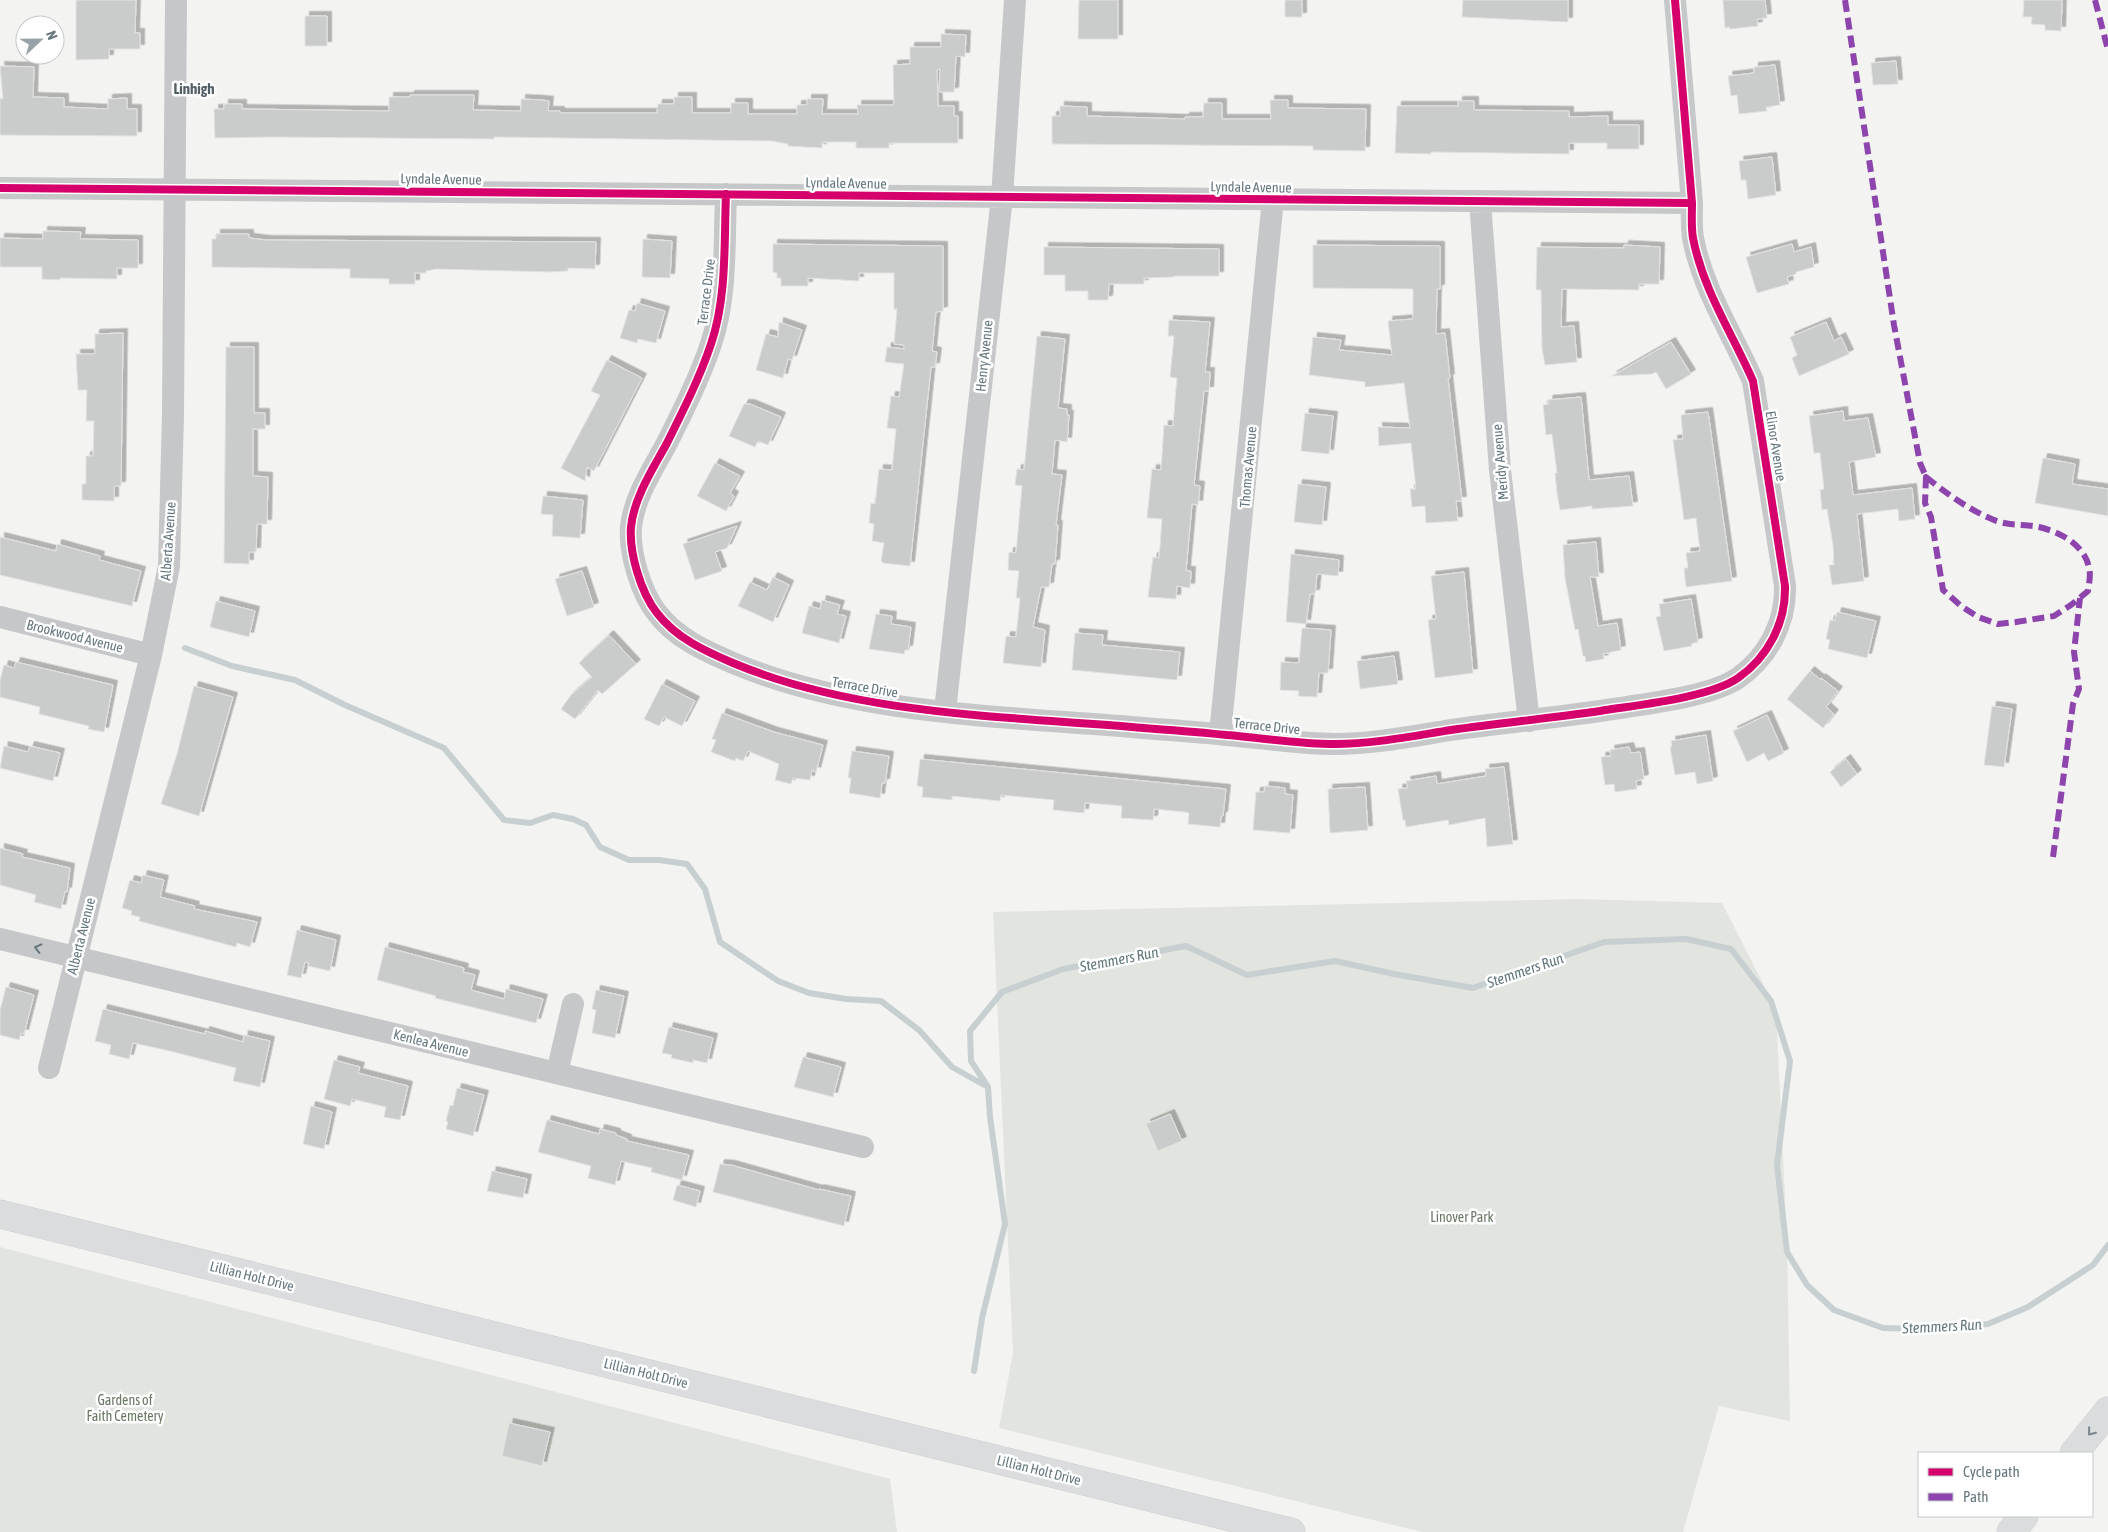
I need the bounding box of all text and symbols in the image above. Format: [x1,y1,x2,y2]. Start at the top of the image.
north arrow [15,15,65,65]
text: N [43,28,61,42]
district label: Linhigh [174,80,214,97]
street label: Lyndale Avenue [400,170,482,188]
street label: Lyndale Avenue [805,174,887,192]
street label: Lyndale Avenue [1210,178,1292,196]
street label: Terrace Drive [694,258,718,326]
street label: Henry Avenue [972,319,996,393]
street label: Elinor Avenue [1763,410,1789,482]
street label: Meridy Avenue [1489,423,1511,501]
street label: Thomas Avenue [1236,426,1260,508]
street label: Alberta Avenue [157,501,179,581]
street label: Brookwood Avenue [25,616,125,656]
street label: Terrace Drive [831,673,899,701]
street label: Terrace Drive [1233,715,1301,737]
street label: Alberta Avenue [64,896,98,976]
one-way arrow [33,943,42,954]
water label: Stemmers Run [1077,943,1160,975]
water label: Stemmers Run [1484,949,1565,991]
street label: Kenlea Avenue [392,1026,470,1060]
park label: Linover Park [1430,1209,1494,1225]
street label: Lillian Holt Drive [208,1258,296,1294]
water label: Stemmers Run [1901,1315,1982,1337]
street label: Lillian Holt Drive [602,1355,690,1391]
park label: Gardens of Faith Cemetery [86,1392,164,1424]
one-way arrow [2089,1426,2097,1435]
street label: Lillian Holt Drive [995,1452,1083,1488]
legend [1918,1452,2093,1517]
text: Cycle path [1963,1463,2020,1480]
text: Path [1963,1488,1989,1505]

